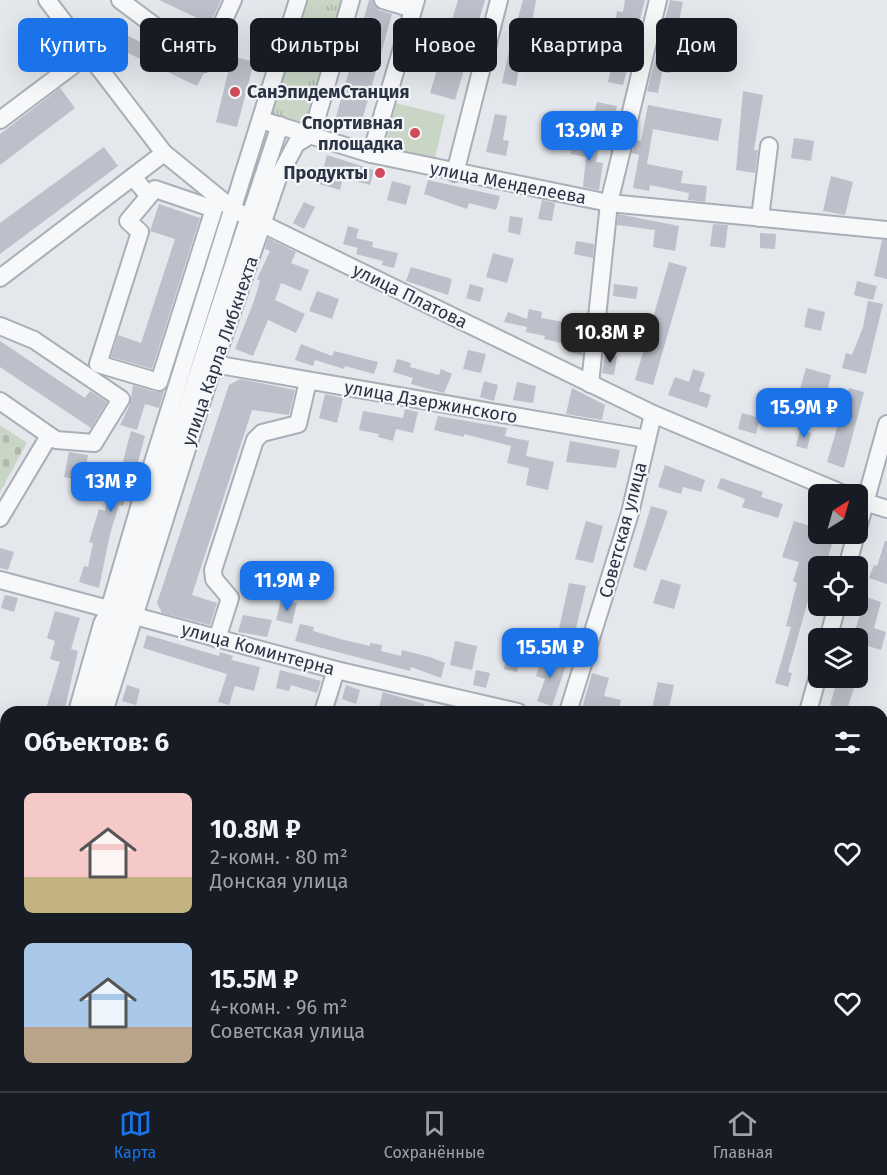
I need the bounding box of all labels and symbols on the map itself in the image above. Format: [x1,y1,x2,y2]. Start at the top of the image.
place label: СанЭпидемСтанция [247,81,410,103]
marker: СанЭпидемСтанция [228,85,242,99]
pin: 13.9M ₽ [534,111,644,162]
place label: Спортивная площадка [302,112,403,155]
marker: Спортивная площадка [408,126,422,140]
street label: улица Менделеева [428,157,588,209]
place label: Продукты [284,162,368,184]
marker: Продукты [373,166,387,180]
street label: улица Карла Либкнехта [177,253,263,449]
street label: улица Платова [349,259,471,333]
pin: 10.8M ₽ [555,313,665,364]
street label: улица Дзержинского [343,376,519,428]
pin: 15.9M ₽ [749,388,859,439]
street label: Советская улица [594,460,652,600]
pin: 13M ₽ [69,462,153,513]
north arrow [808,484,868,544]
pin: 11.9M ₽ [232,561,342,612]
street label: улица Коминтерна [179,618,337,680]
pin: 15.5M ₽ [495,628,605,679]

